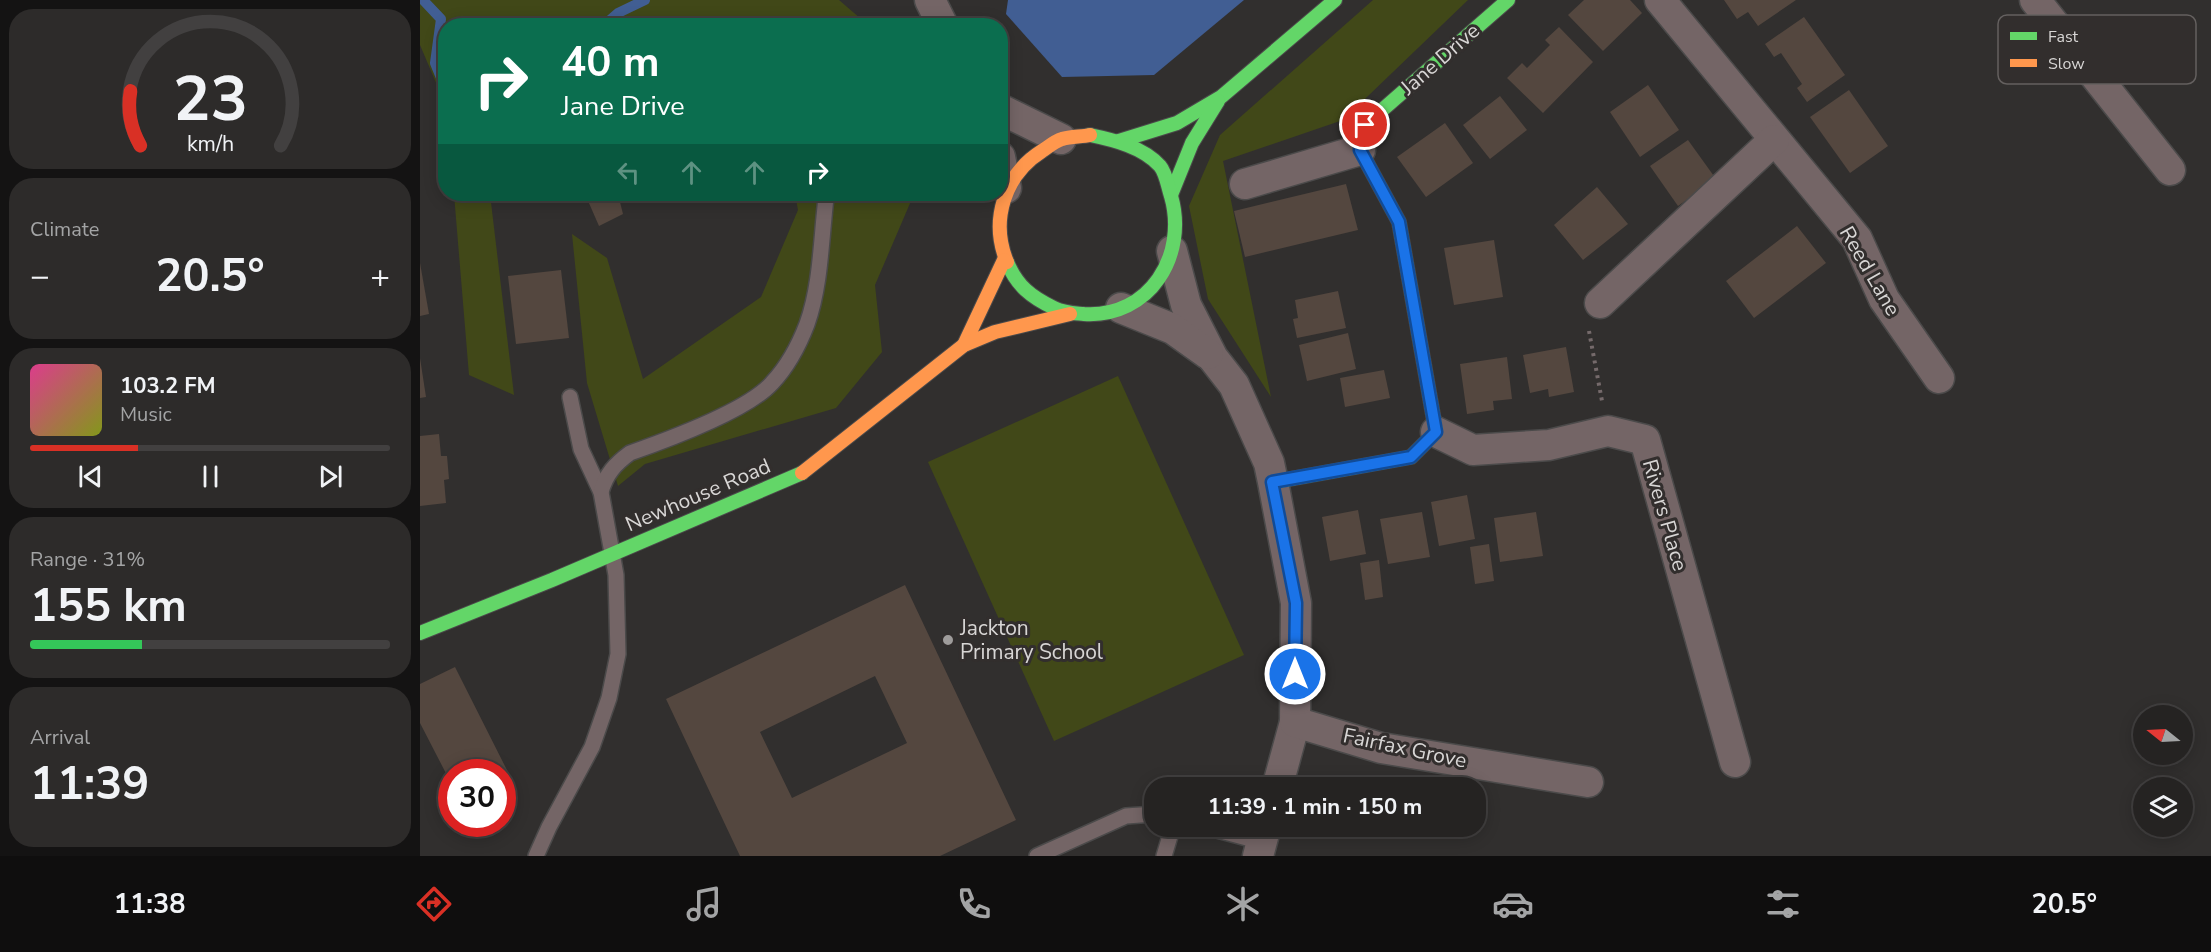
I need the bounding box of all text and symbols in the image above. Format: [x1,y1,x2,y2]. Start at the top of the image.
legend [1998,15,2196,84]
street label: Jane Drive [1394,17,1486,102]
text: Fast [2048,26,2079,48]
text: 40 m [561,34,660,91]
icon: right [462,42,540,120]
text: Slow [2048,53,2085,75]
text: 23 [173,57,247,142]
text: Jane Drive [561,88,685,125]
pin [1339,99,1390,150]
icon: arrive [1348,108,1381,141]
text: km/h [186,130,234,160]
icon: left [612,156,645,189]
icon: ahead [675,156,708,189]
icon: ahead [738,156,771,189]
icon: right [801,156,834,189]
text: Climate [30,216,99,243]
street label: Reed Lane [1833,221,1907,321]
text: 20.5° [155,246,265,307]
text: − [30,254,50,299]
text: + [370,254,390,299]
text: 103.2 FM [120,371,216,401]
text: Music [120,401,172,428]
street label: Newhouse Road [621,452,775,538]
street label: Rivers Place [1636,456,1694,574]
icon: previous [74,460,107,493]
icon: pause [194,460,227,493]
icon: next [314,460,347,493]
text: Range · 31% [30,546,145,573]
text: 155 km [30,576,187,637]
place label: Jackton Primary School [959,614,1104,666]
marker: Jackton Primary School [941,633,955,647]
position arrow [1263,642,1327,706]
north arrow [2133,705,2193,765]
map controls [2133,705,2193,837]
street label: Fairfax Grove [1341,721,1469,775]
text: Arrival [30,724,90,751]
text: 11:39 [30,754,149,815]
speed limit sign: 30 [438,759,516,837]
button: layers [2133,777,2193,837]
text: 11:39 · 1 min · 150 m [1208,792,1422,822]
icon: directions [413,883,455,925]
icon: music [683,883,725,925]
icon: phone [953,883,995,925]
icon: climate [1222,883,1264,925]
icon: car [1492,883,1534,925]
icon: filters [1762,883,1804,925]
text: 11:38 [114,886,185,923]
text: 20.5° [2032,886,2097,923]

